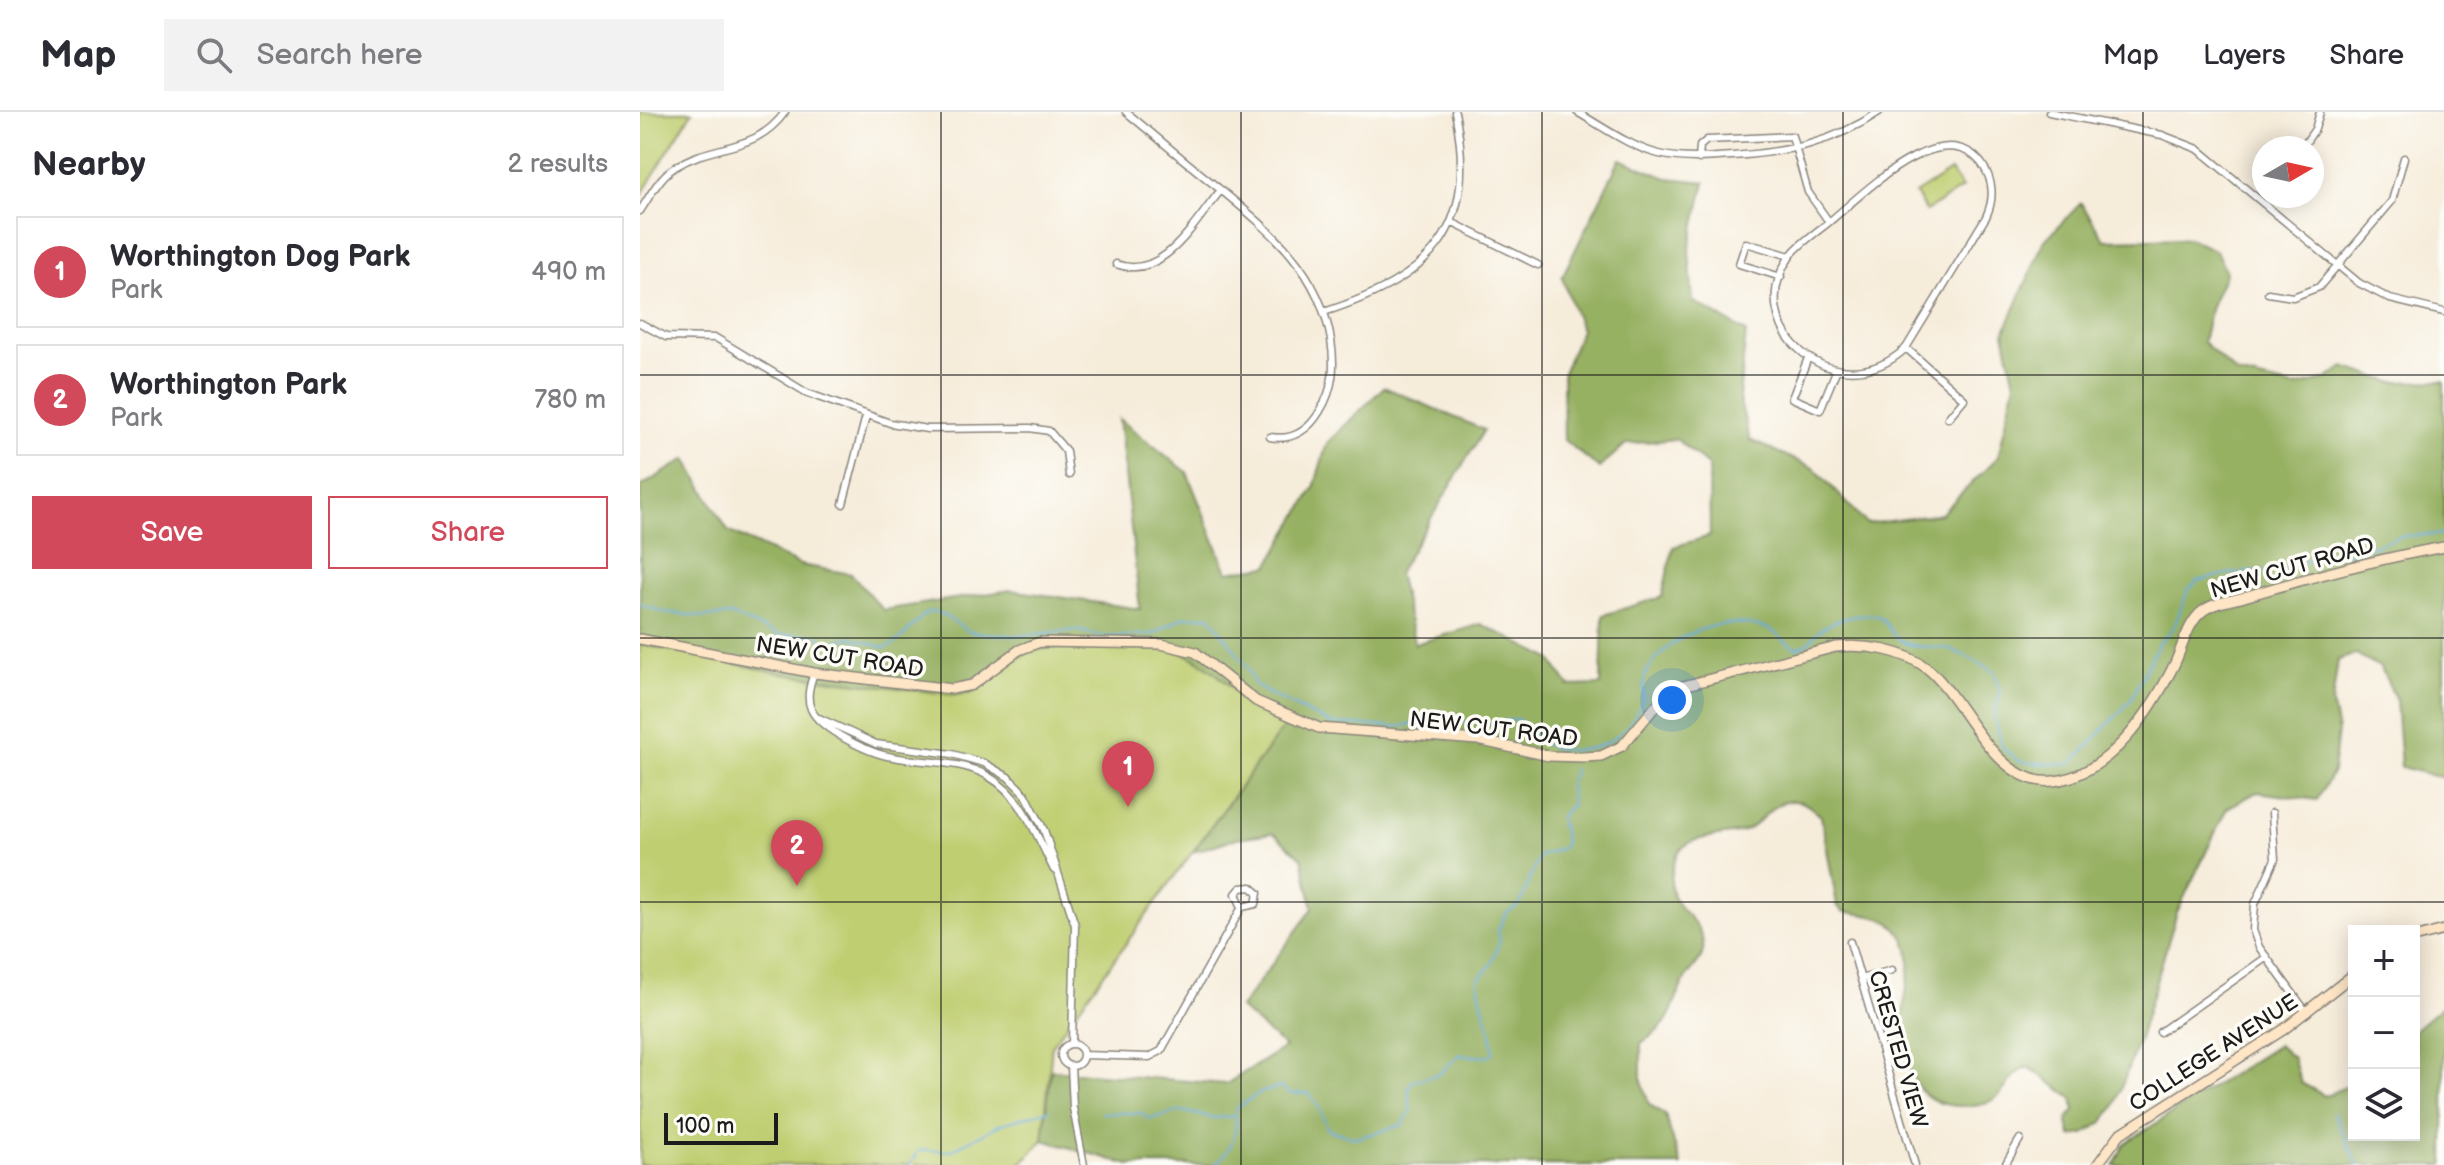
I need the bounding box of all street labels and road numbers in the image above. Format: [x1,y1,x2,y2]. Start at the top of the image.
street label: NEW CUT ROAD [2207,532,2377,605]
street label: NEW CUT ROAD [754,631,925,684]
street label: NEW CUT ROAD [1408,706,1579,753]
street label: CRESTED VIEW [1862,967,1933,1131]
street label: COLLEGE AVENUE [2124,989,2303,1118]

